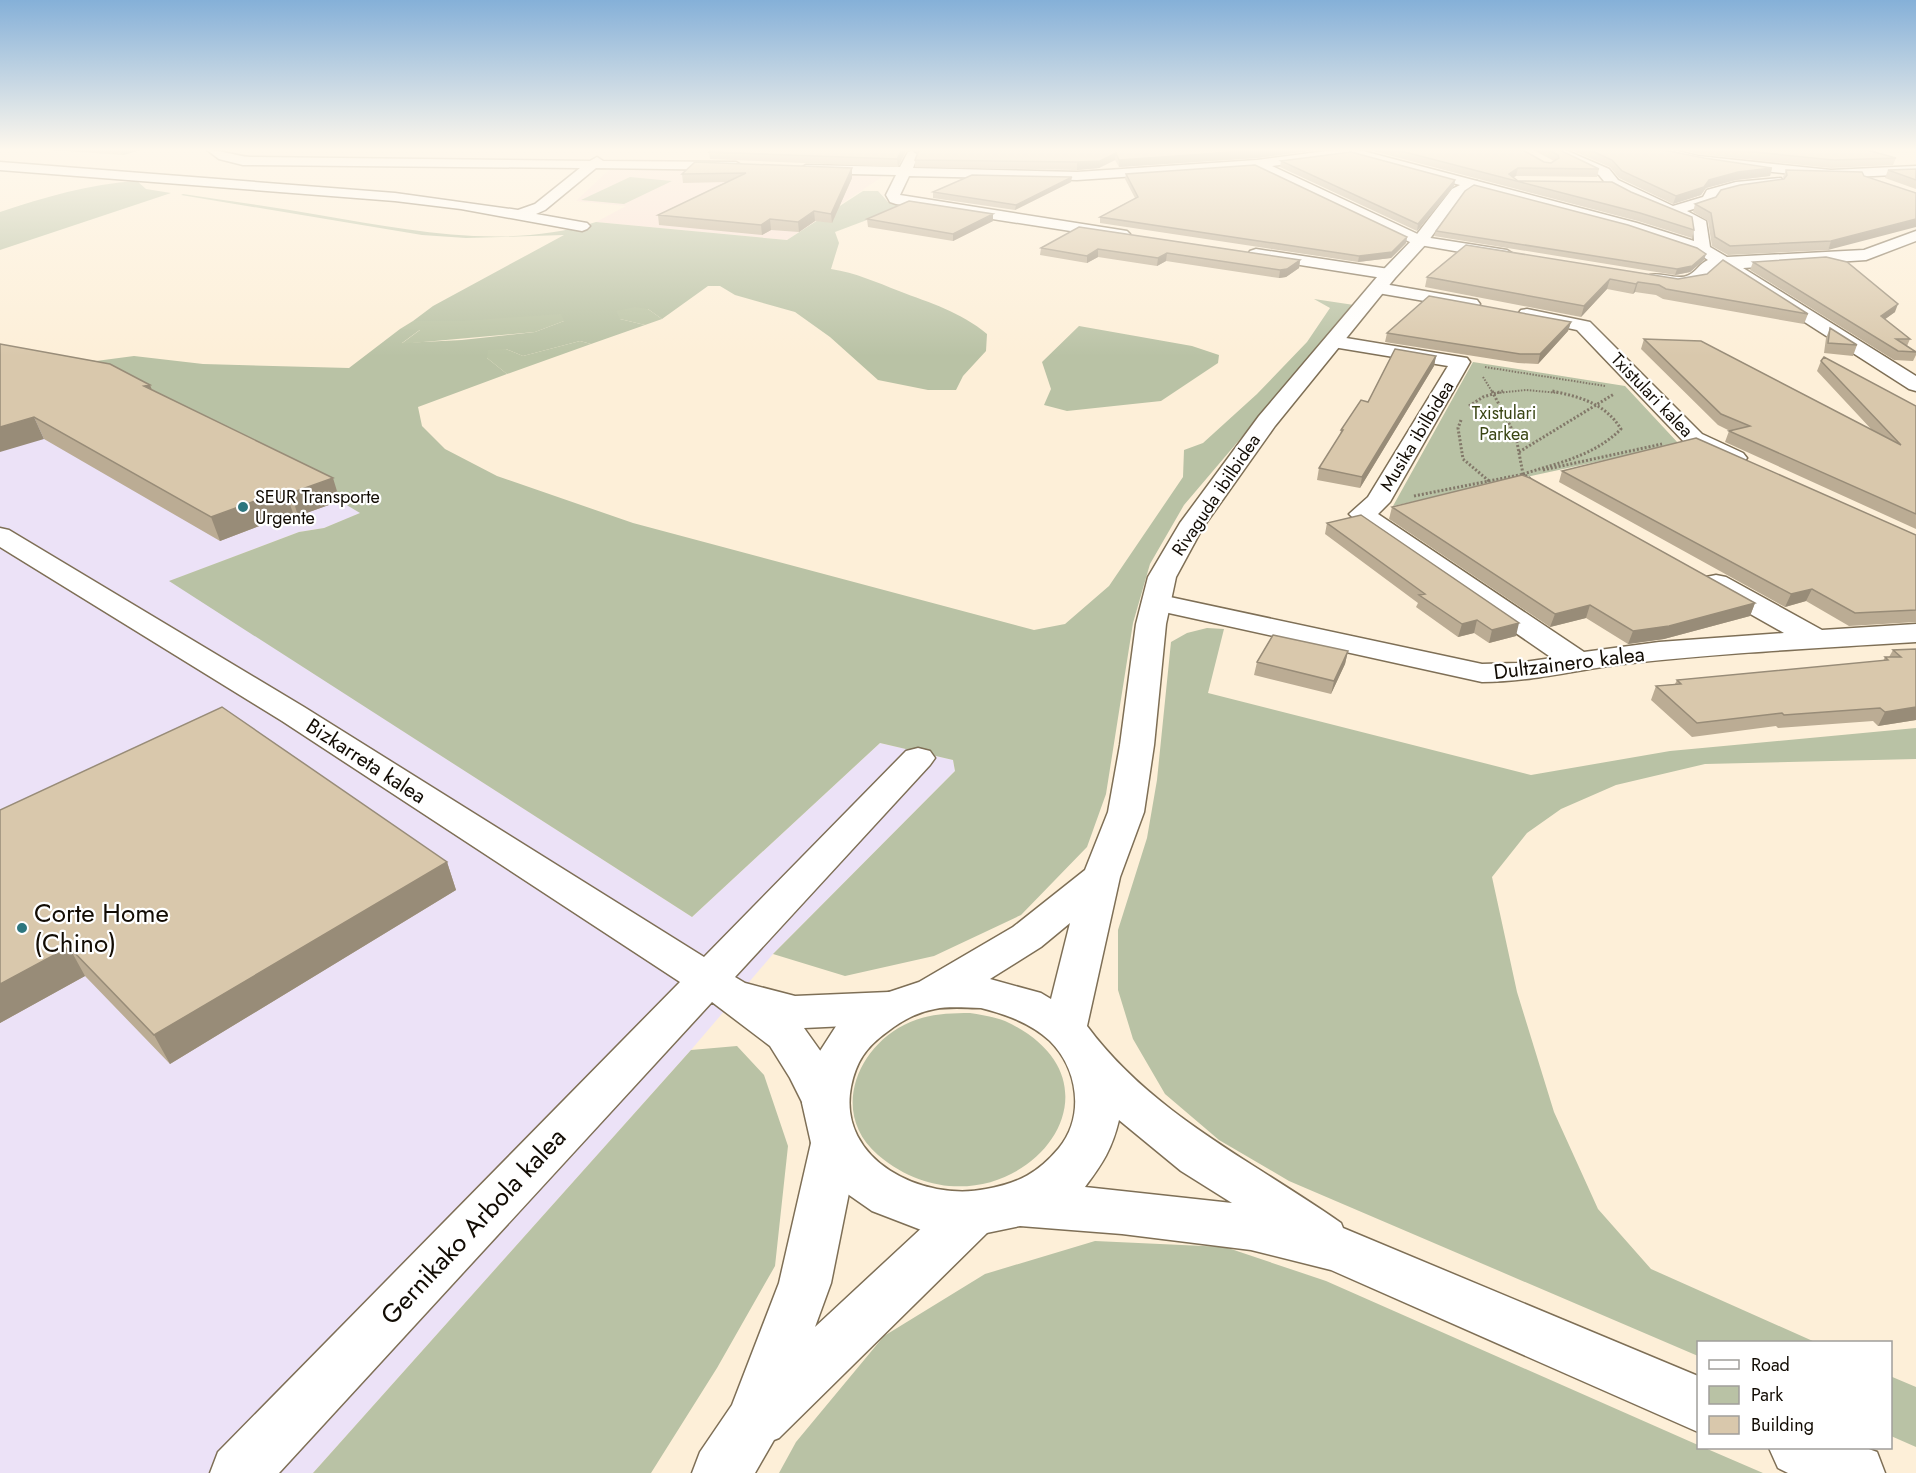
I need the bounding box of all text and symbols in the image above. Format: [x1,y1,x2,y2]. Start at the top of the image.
street label: Txistulari kalea [1605,347,1699,443]
street label: Musika ibilbidea [1374,376,1460,496]
park label: Txistulari Parkea [1472,400,1536,447]
street label: Rivaguda ibilbidea [1165,429,1267,561]
place label: SEUR Transporte Urgente [255,484,380,531]
marker: SEUR Transporte Urgente [236,500,250,514]
street label: Dultzainero kalea [1492,639,1646,687]
street label: Bizkarreta kalea [300,711,432,811]
place label: Corte Home (Chino) [34,894,169,962]
marker: Corte Home (Chino) [15,921,29,935]
street label: Gernikako Arbola kalea [371,1119,575,1333]
legend [1697,1341,1892,1449]
text: Road [1751,1352,1790,1378]
text: Park [1751,1382,1783,1408]
text: Building [1751,1412,1814,1438]

